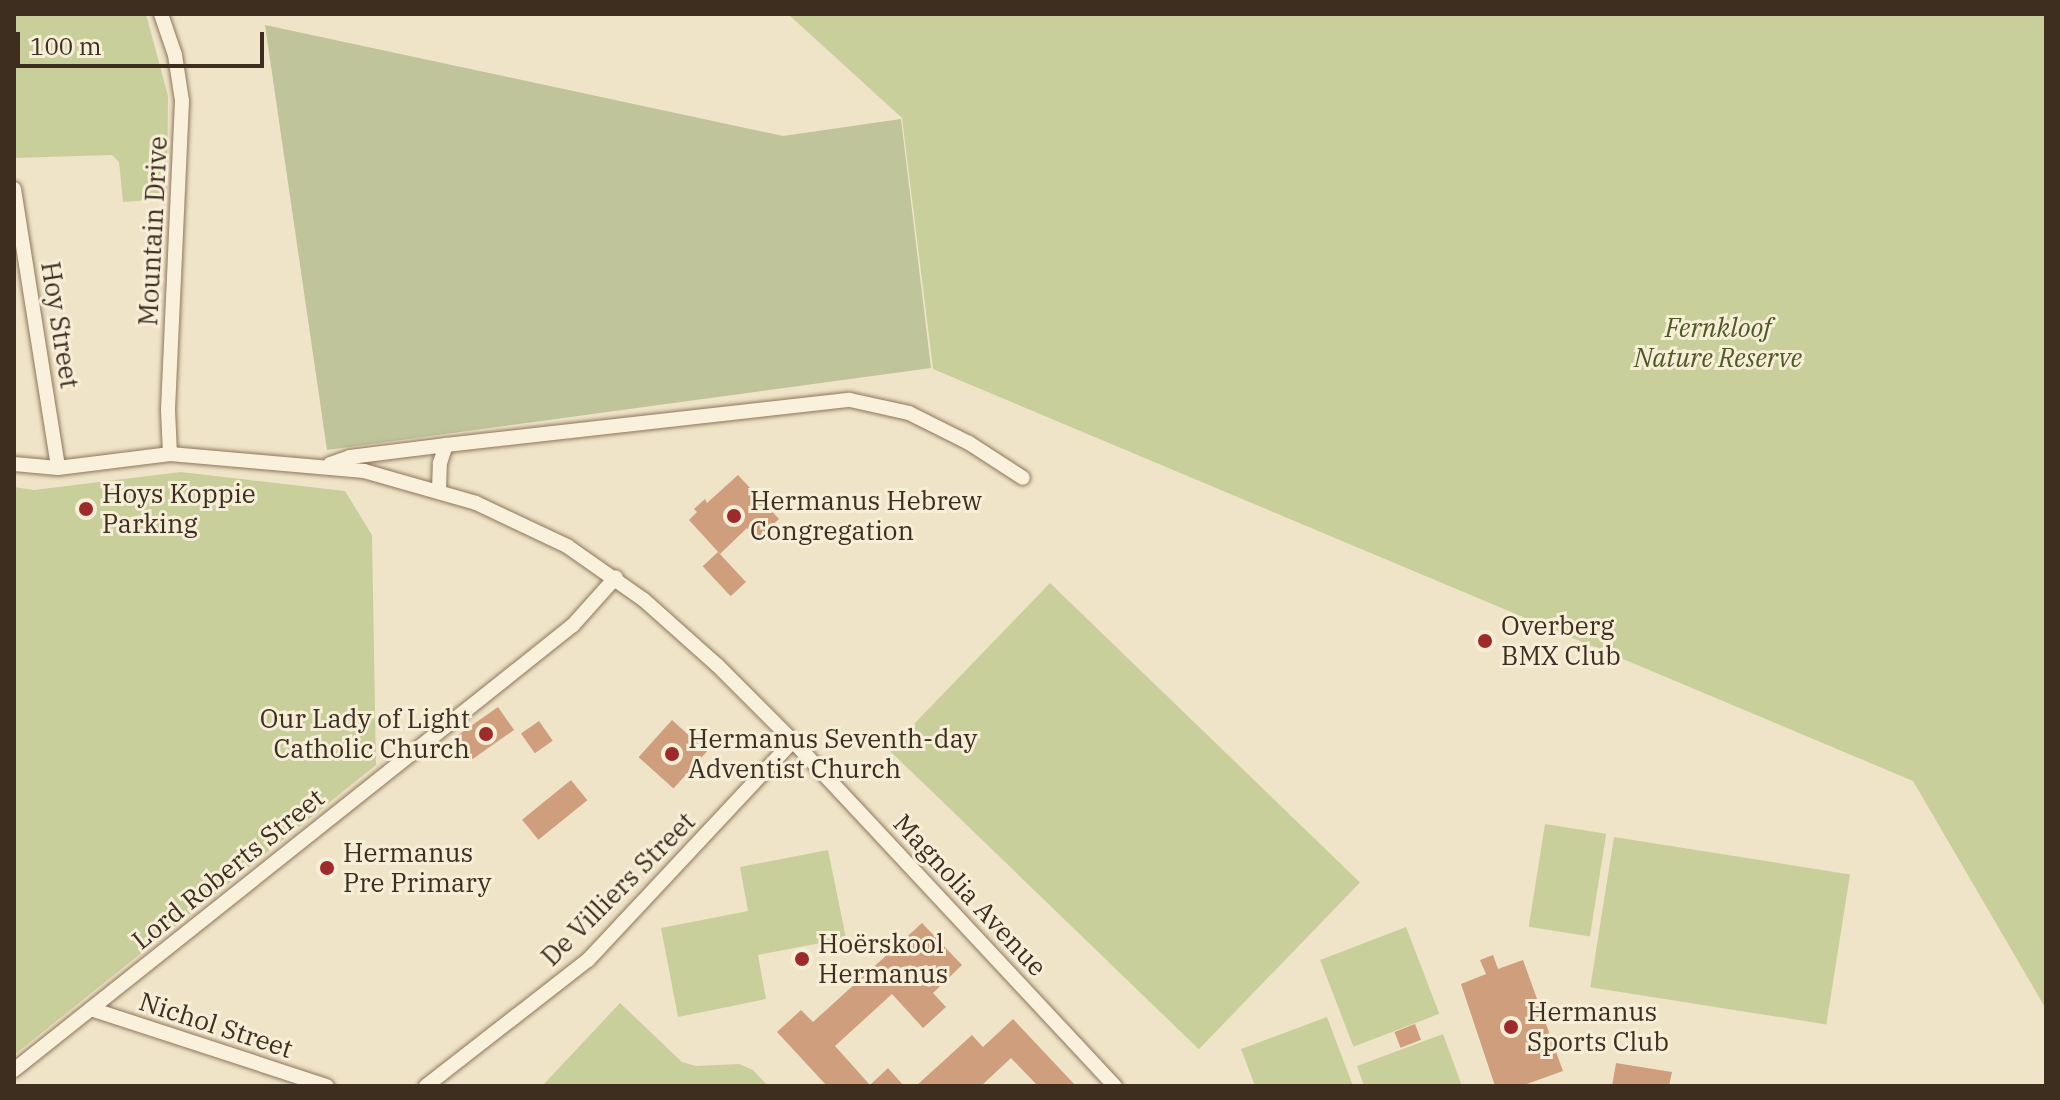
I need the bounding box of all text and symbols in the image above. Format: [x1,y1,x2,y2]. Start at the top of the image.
scale bar [20,16,268,66]
text: 100 m [30,30,102,62]
street label: Mountain Drive [132,135,174,327]
street label: Hoy Street [35,259,85,391]
park label: Fernkloof Nature Reserve [1634,312,1802,374]
place label: Hoys Koppie Parking [102,478,256,540]
place label: Hermanus Hebrew Congregation [750,485,982,546]
marker: Hoys Koppie Parking [77,500,95,518]
marker: Hermanus Hebrew Congregation [725,507,743,525]
place label: Overberg BMX Club [1501,610,1621,672]
marker: Overberg BMX Club [1476,632,1494,650]
place label: Our Lady of Light Catholic Church [260,703,470,764]
place label: Hermanus Seventh-day Adventist Church [688,723,977,784]
marker: Our Lady of Light Catholic Church [477,725,495,743]
marker: Hermanus Seventh-day Adventist Church [663,745,681,763]
street label: Lord Roberts Street [126,782,330,956]
street label: De Villiers Street [535,806,701,972]
street label: Magnolia Avenue [887,808,1053,982]
place label: Hermanus Pre Primary [343,837,491,898]
marker: Hermanus Pre Primary [318,859,336,877]
place label: Hoërskool Hermanus [818,928,948,990]
marker: Hoërskool Hermanus [793,950,811,968]
street label: Nichol Street [135,986,297,1064]
place label: Hermanus Sports Club [1527,996,1669,1058]
marker: Hermanus Sports Club [1502,1018,1520,1036]

